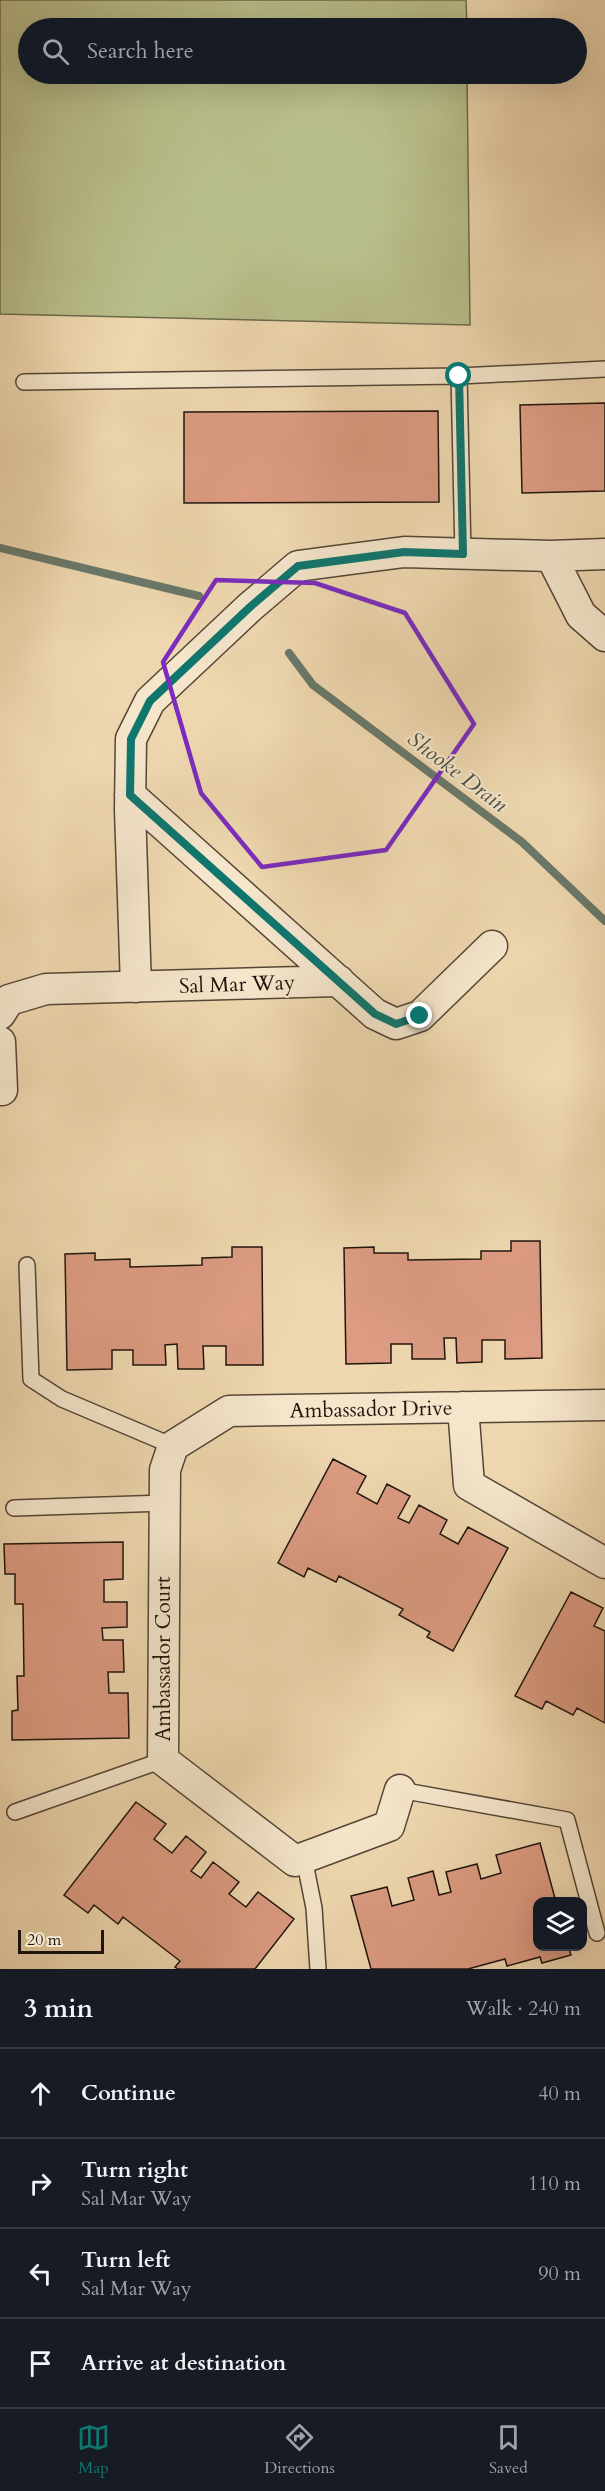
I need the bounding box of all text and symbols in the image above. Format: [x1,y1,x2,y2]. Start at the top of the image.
search box [18,18,587,84]
icon: search [39,35,72,68]
text: Search here [87,36,194,66]
route start [445,362,471,388]
water label: Shooke Drain [401,724,514,820]
street label: Sal Mar Way [178,968,296,1001]
route end [406,1002,432,1028]
street label: Ambassador Drive [289,1394,453,1425]
street label: Ambassador Court [149,1576,178,1742]
map controls [533,1897,587,1951]
button: layers [533,1897,587,1951]
scale bar [18,1927,104,1954]
text: 20 m [27,1929,61,1951]
text: 3 min [24,1991,93,2026]
text: Walk · 240 m [466,1995,581,2022]
icon: ahead [24,2077,57,2110]
text: Continue [81,2078,176,2108]
text: 40 m [538,2080,581,2107]
text: Turn right [81,2155,188,2185]
icon: right [24,2167,57,2200]
text: 110 m [528,2170,581,2197]
text: Sal Mar Way [81,2185,192,2212]
text: Turn left [81,2245,170,2275]
icon: left [24,2257,57,2290]
text: 90 m [538,2260,581,2287]
text: Sal Mar Way [81,2275,192,2302]
icon: arrive [24,2347,57,2380]
text: Arrive at destination [81,2348,286,2378]
tab: Map [77,2421,110,2479]
tab: Directions [264,2421,335,2479]
tab: Saved [489,2421,528,2479]

